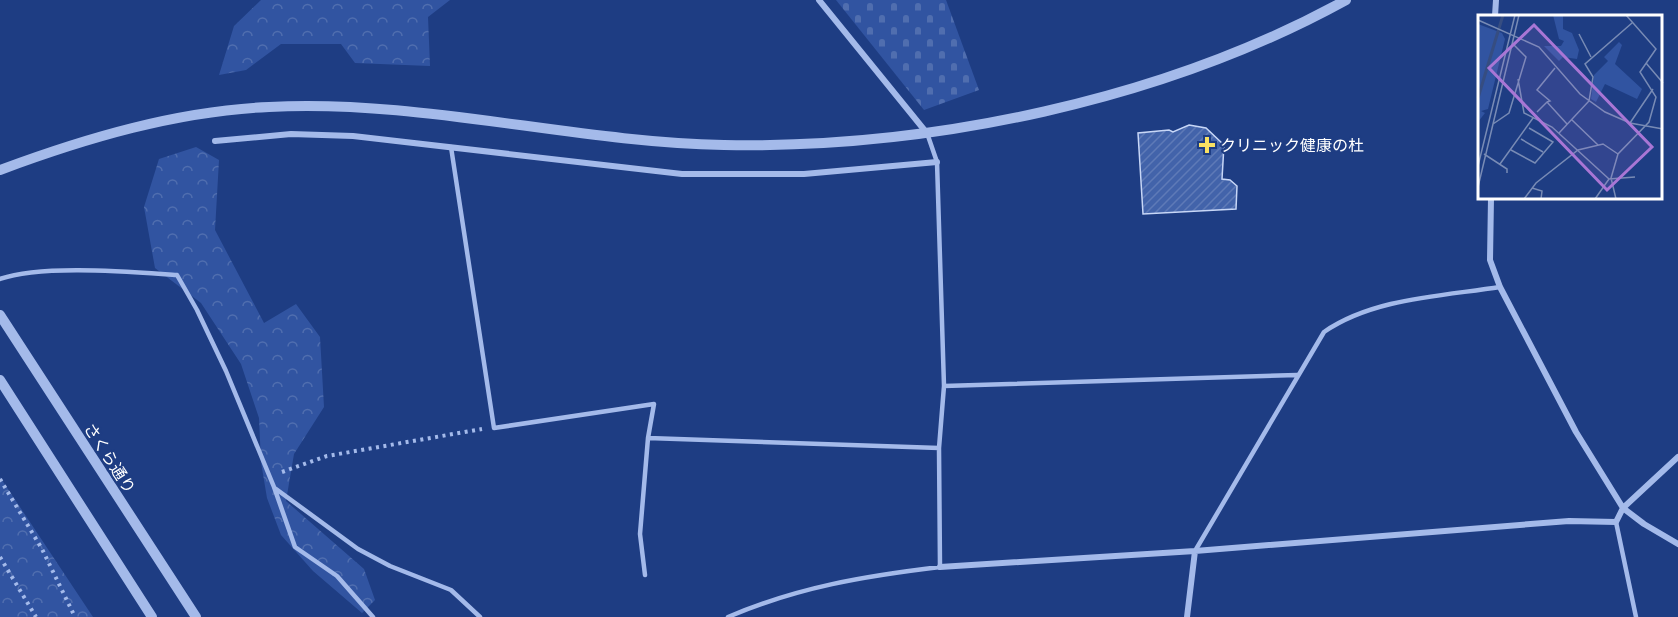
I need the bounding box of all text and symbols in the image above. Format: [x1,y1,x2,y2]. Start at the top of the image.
inset map [1478,15,1663,200]
place label: クリニック健康の杜 [1220,135,1364,155]
marker: クリニック健康の杜 [1198,136,1216,154]
street label: さくら通り [80,419,140,497]

